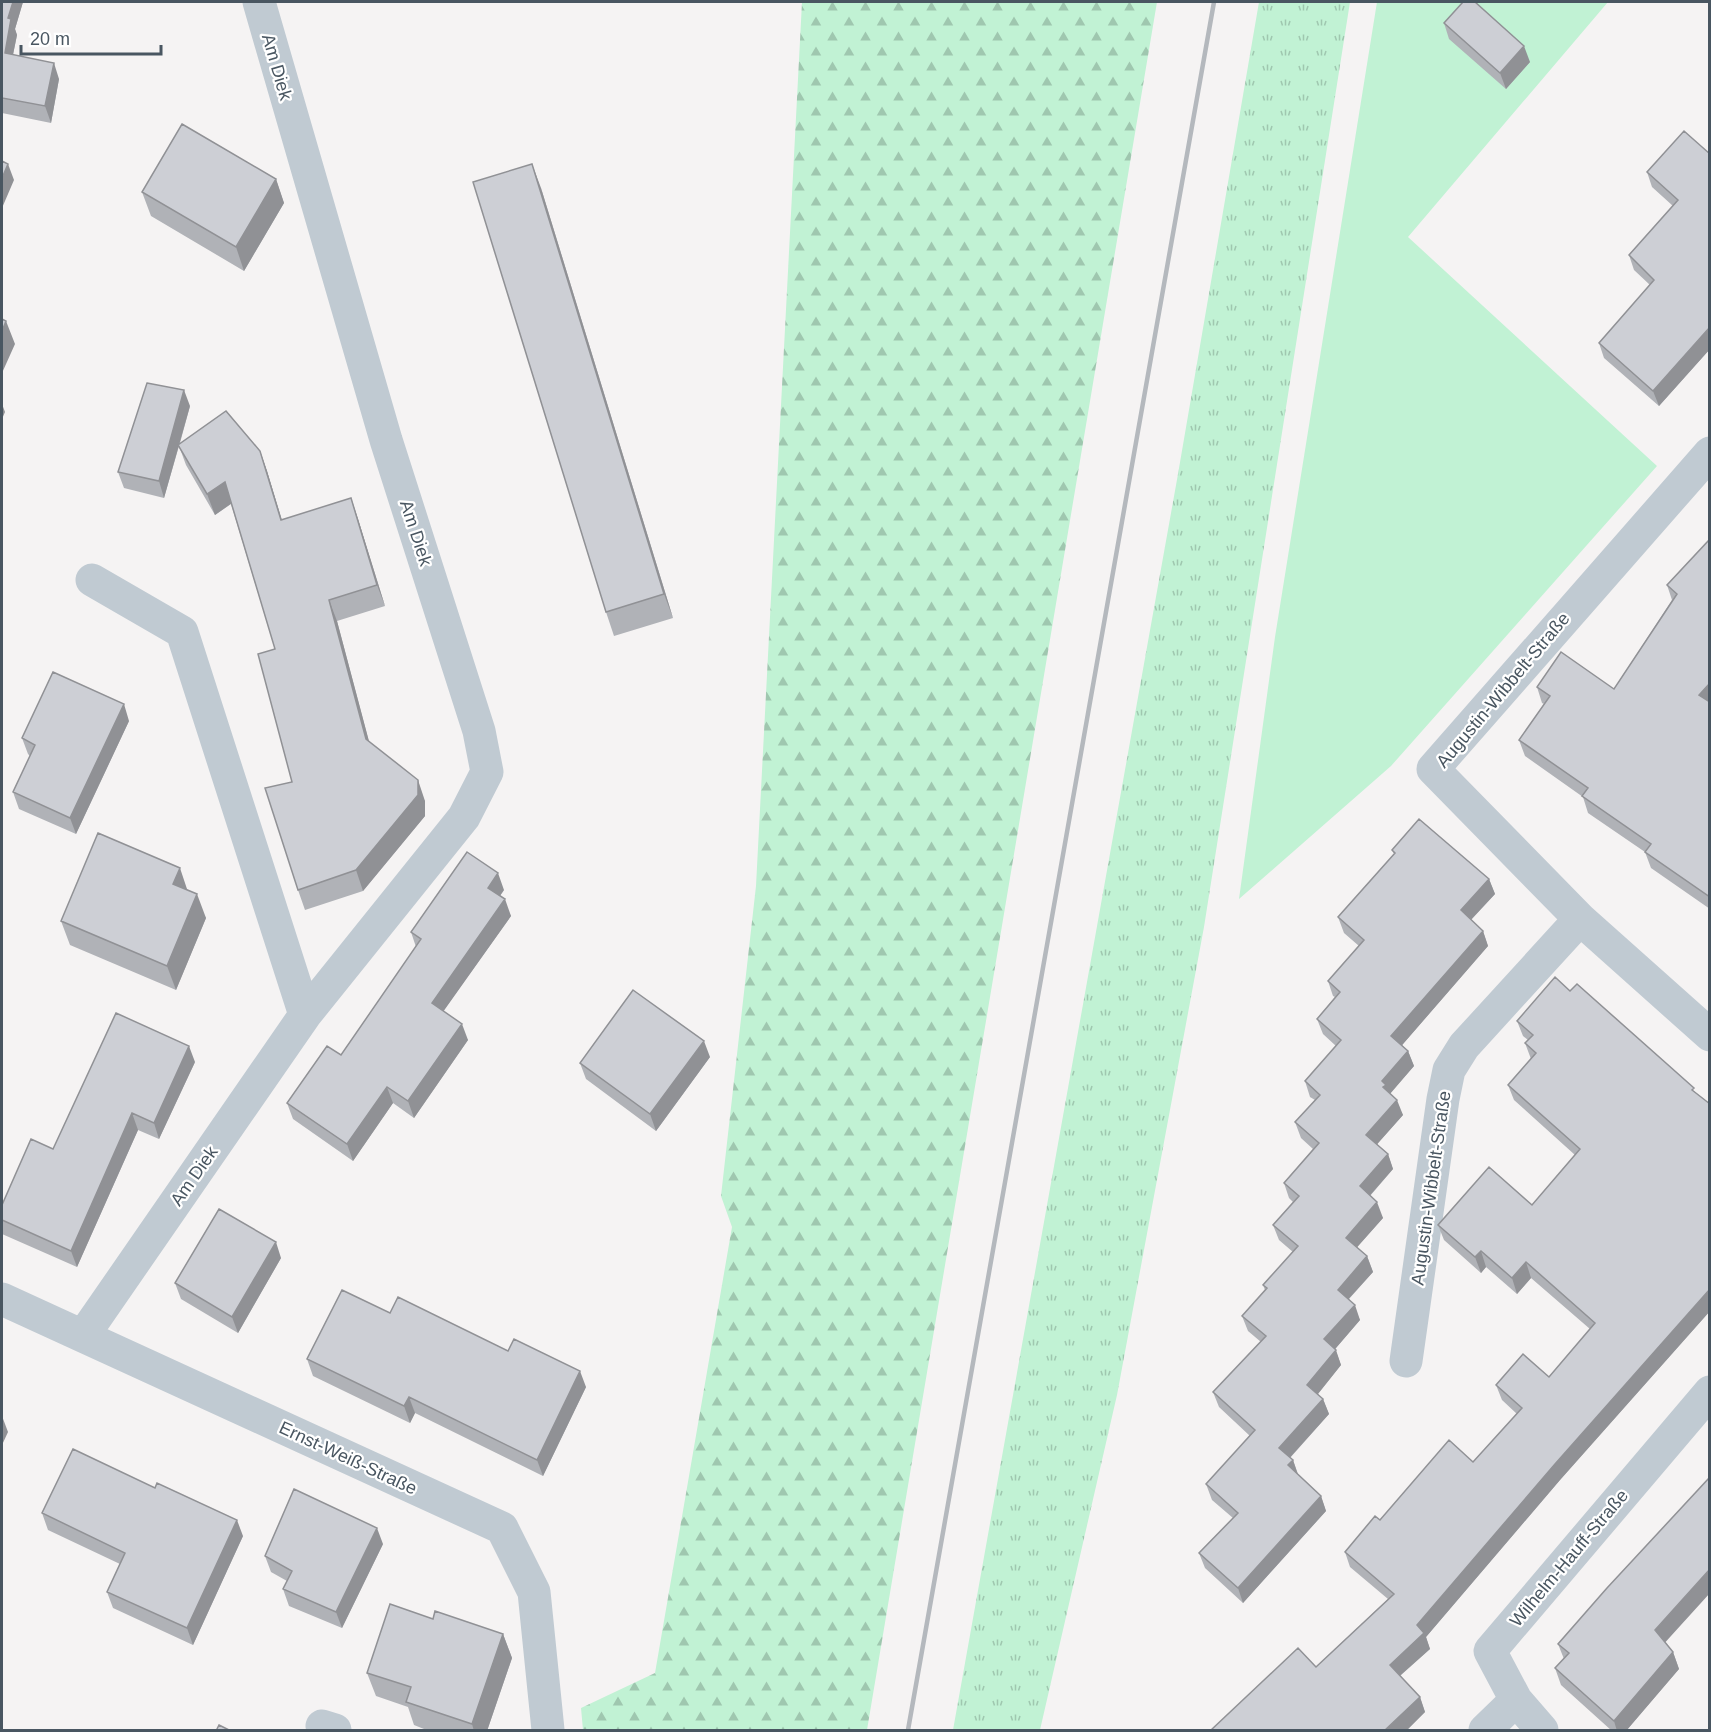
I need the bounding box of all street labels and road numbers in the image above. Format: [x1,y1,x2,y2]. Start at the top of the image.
street label: Am Diek [258,32,296,103]
street label: Am Diek [396,498,436,569]
street label: Augustin-Wibbelt-Straße [1432,608,1574,772]
street label: Augustin-Wibbelt-Straße [1407,1090,1455,1286]
street label: Am Diek [166,1142,222,1210]
street label: Ernst-Weiß-Straße [276,1417,420,1499]
street label: Wilhelm-Hauff-Straße [1506,1485,1632,1631]

